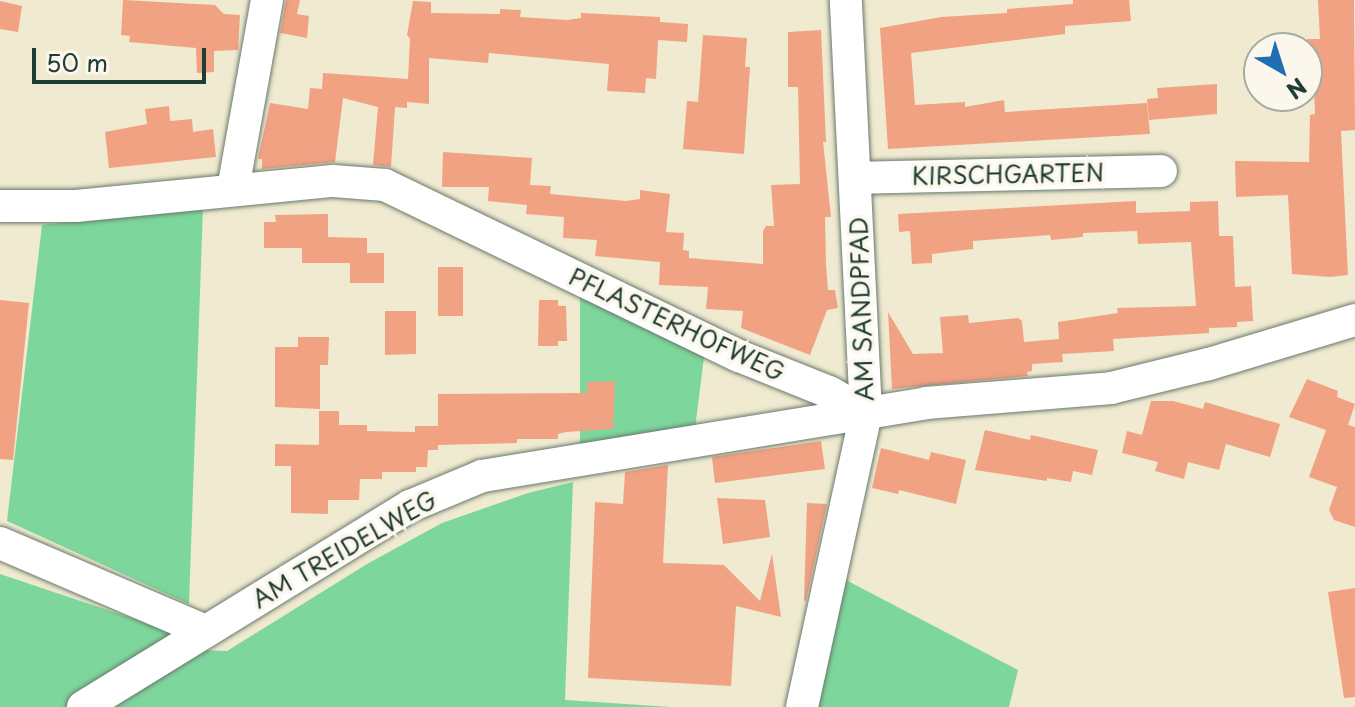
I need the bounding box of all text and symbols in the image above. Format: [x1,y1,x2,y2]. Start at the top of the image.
scale bar [36,32,210,82]
north arrow [1243,32,1323,112]
text: 50 m [46,44,108,80]
text: N [1280,71,1314,108]
street label: KIRSCHGARTEN [911,158,1105,190]
street label: AM SANDPFAD [843,215,879,403]
street label: PFLASTERHOFWEG [565,261,789,387]
street label: AM TREIDELWEG [246,484,442,614]

